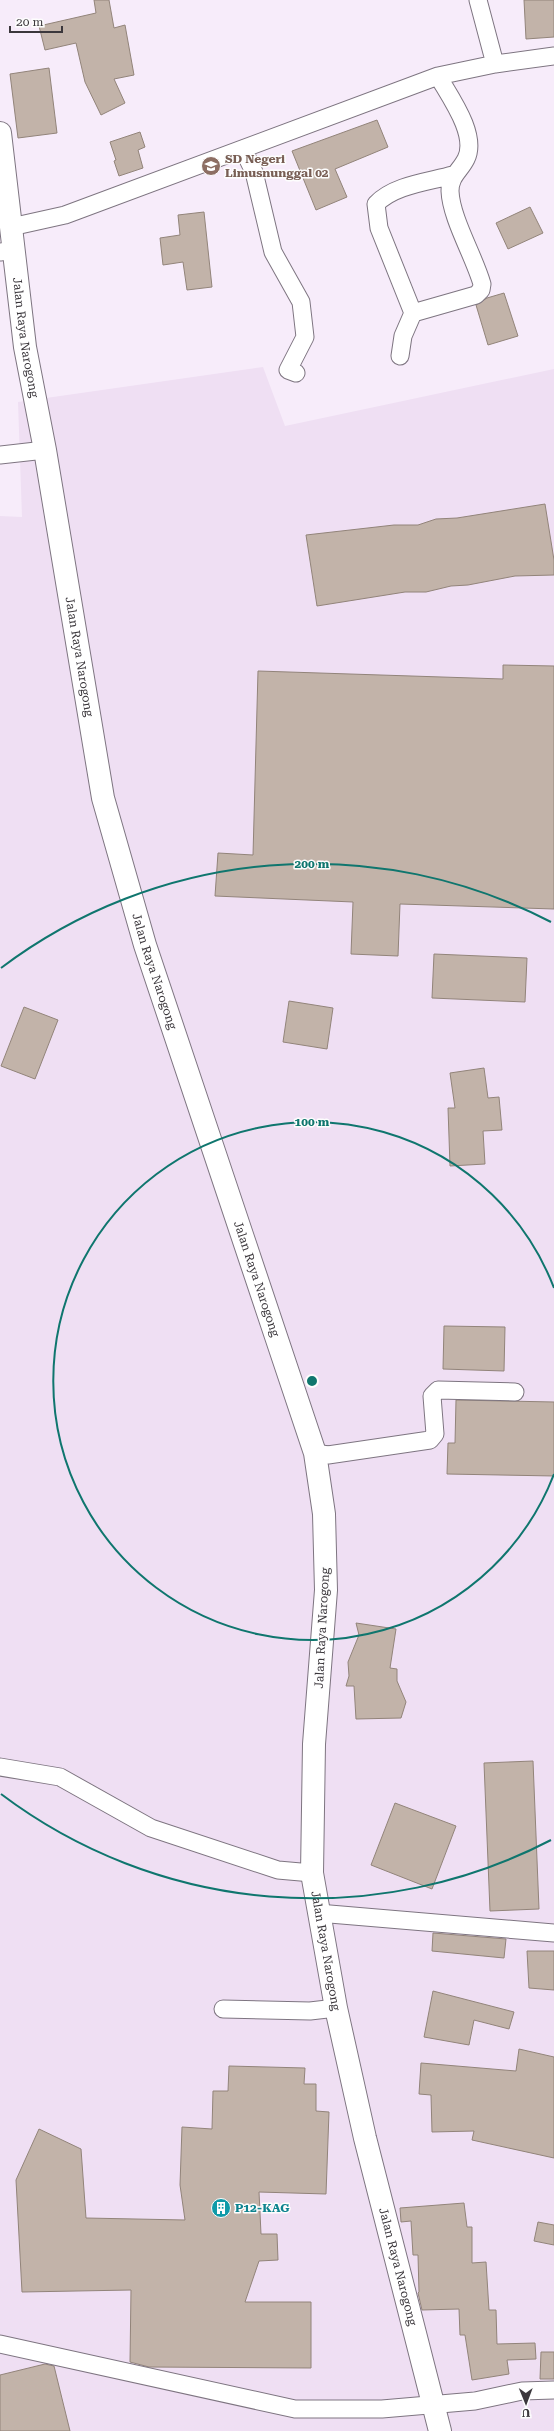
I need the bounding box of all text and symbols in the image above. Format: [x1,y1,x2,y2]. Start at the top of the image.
scale bar [10,8,62,34]
text: 20 m [16,15,43,29]
place label: SD Negeri Limusnunggal 02 [225,152,329,180]
school or university icon: SD Negeri Limusnunggal 02 [200,155,222,177]
street label: Jalan Raya Narogong [10,276,42,399]
street label: Jalan Raya Narogong [63,596,96,718]
text: 200 m [295,857,330,871]
street label: Jalan Raya Narogong [129,912,180,1031]
text: 100 m [295,1115,330,1129]
street label: Jalan Raya Narogong [231,1219,283,1339]
centre of rings [305,1374,319,1388]
street label: Jalan Raya Narogong [312,1567,332,1689]
street label: Jalan Raya Narogong [308,1890,343,2012]
building icon: P12-KAG [210,2197,232,2219]
place label: P12-KAG [235,2201,290,2215]
street label: Jalan Raya Narogong [376,2206,420,2327]
north arrow [506,2383,546,2423]
text: U [521,2406,531,2419]

